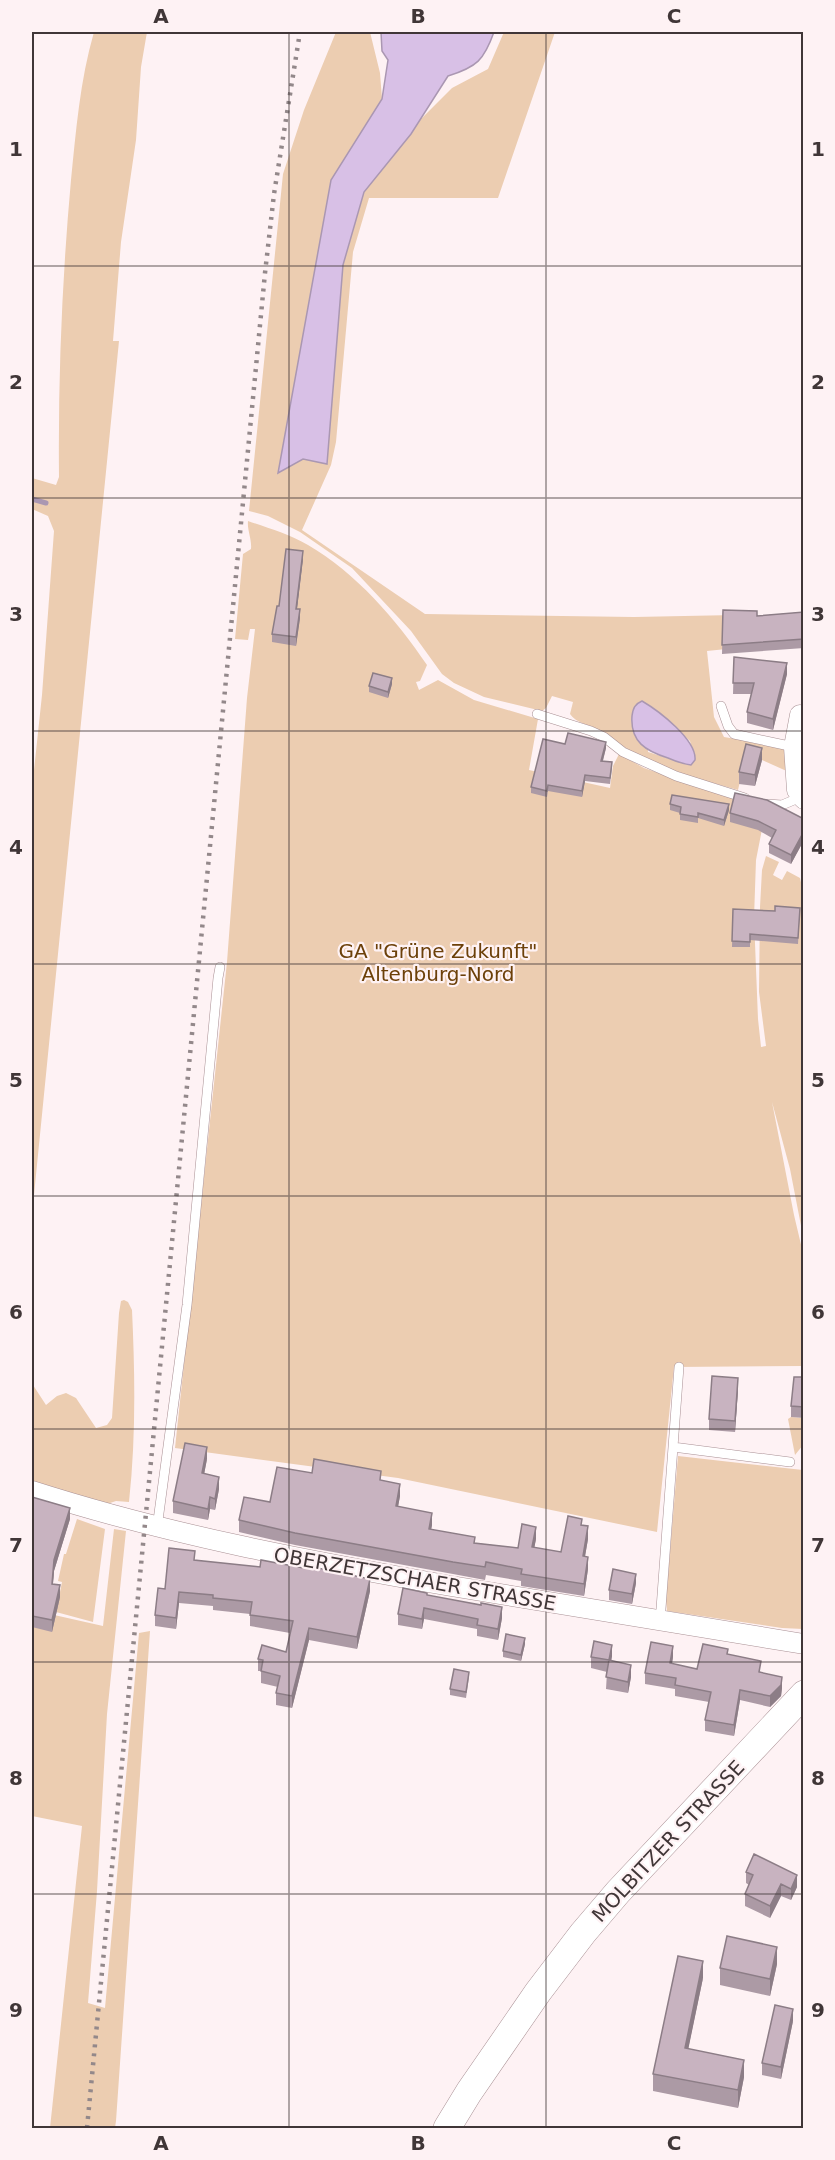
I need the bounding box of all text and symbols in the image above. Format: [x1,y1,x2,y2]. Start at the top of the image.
text: A [153,4,169,28]
text: B [410,4,426,28]
text: C [667,4,681,28]
text: 1 [9,137,23,161]
text: 1 [811,137,825,161]
text: 2 [9,370,23,394]
text: 2 [811,370,825,394]
text: 3 [9,602,23,626]
text: 3 [811,602,825,626]
text: 4 [9,835,23,859]
text: 4 [811,835,825,859]
park label: GA "Grüne Zukunft" Altenburg-Nord [339,939,537,986]
text: 5 [9,1068,23,1092]
text: 5 [811,1068,825,1092]
text: 6 [9,1300,23,1324]
text: 6 [811,1300,825,1324]
text: 7 [9,1533,23,1557]
text: 7 [811,1533,825,1557]
street label: OBERZETZSCHAER STRASSE [272,1542,558,1616]
street label: MOLBITZER STRASSE [587,1755,749,1927]
text: 8 [9,1766,23,1790]
text: 8 [811,1766,825,1790]
text: 9 [9,1998,23,2022]
text: 9 [811,1998,825,2022]
text: A [153,2131,169,2155]
text: B [410,2131,426,2155]
text: C [667,2131,681,2155]

